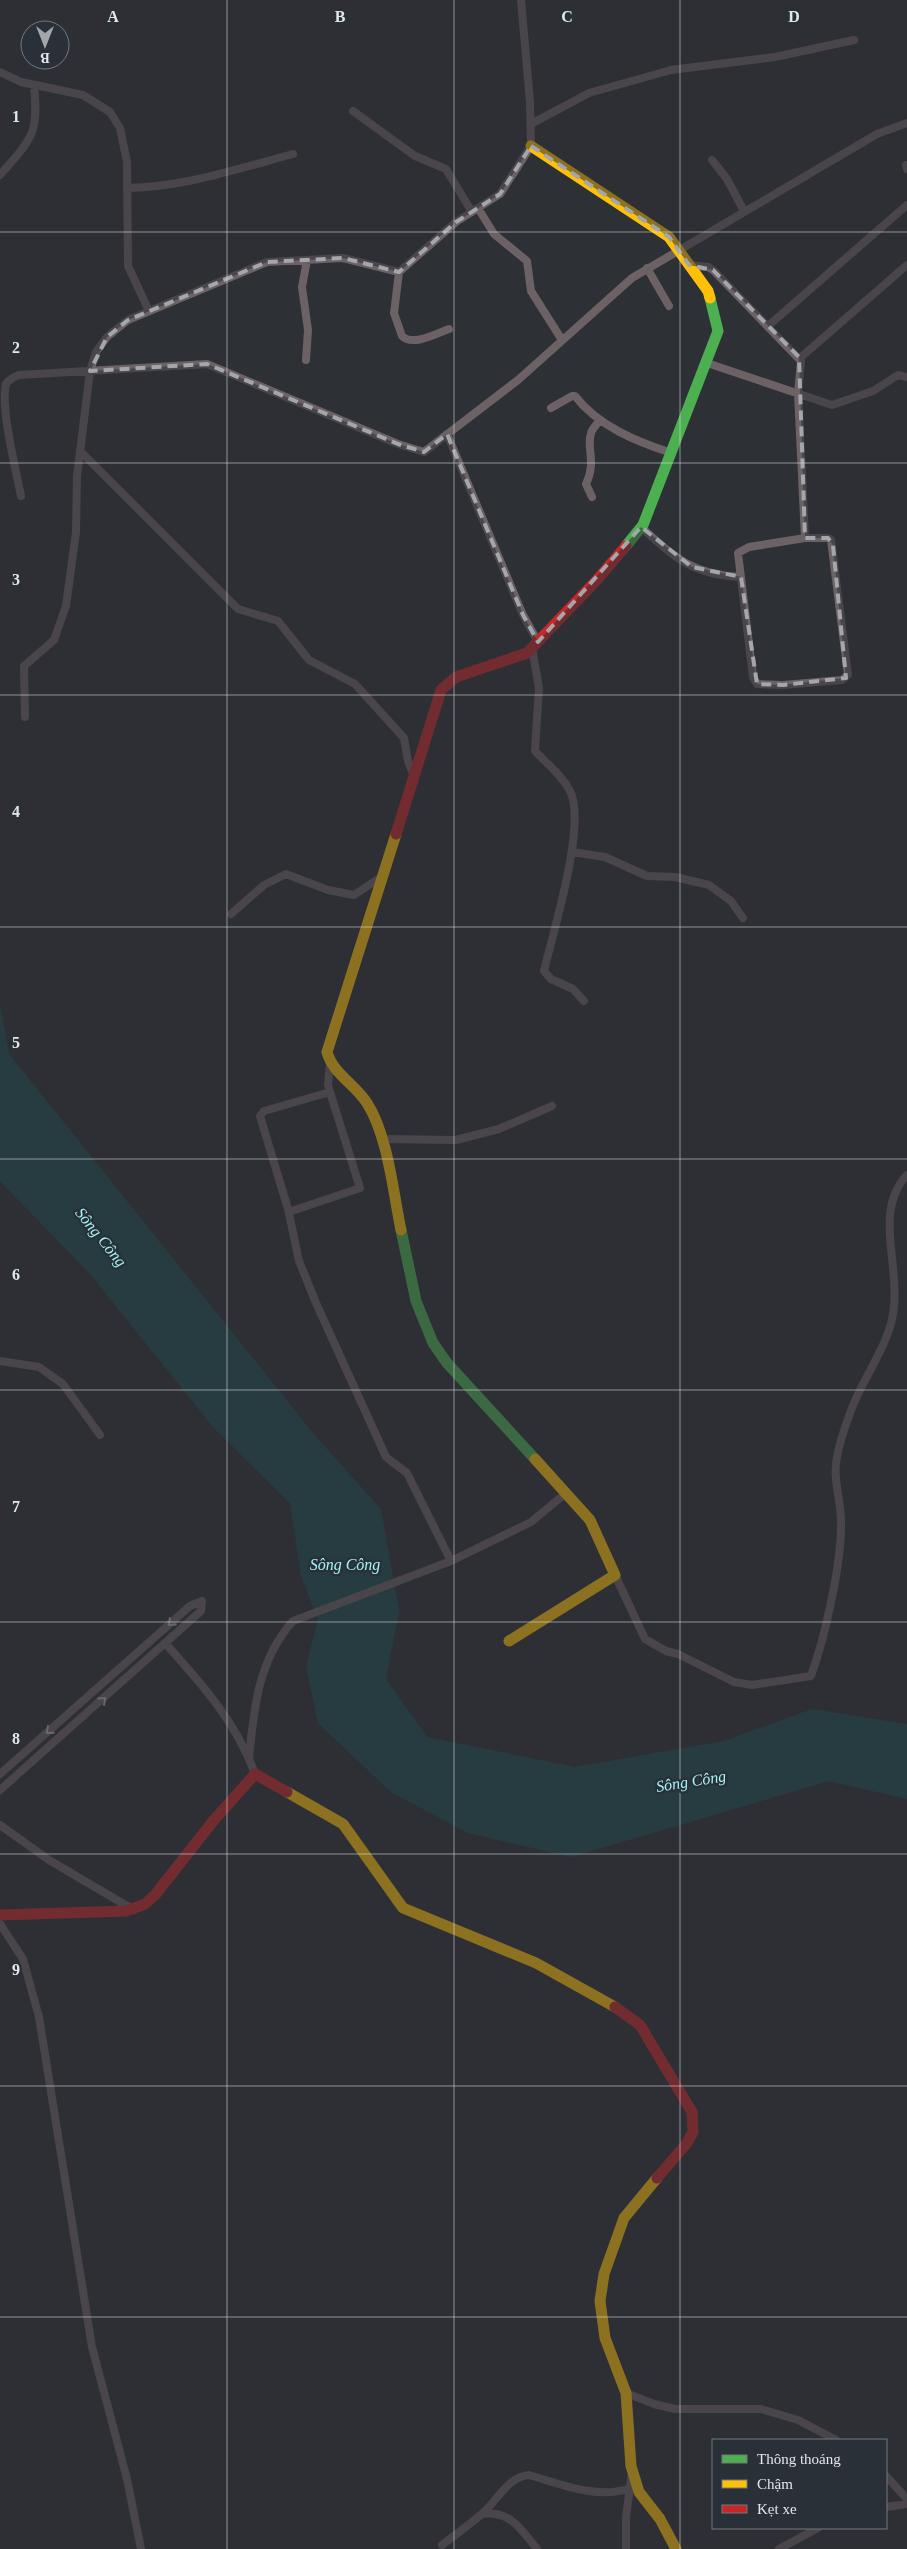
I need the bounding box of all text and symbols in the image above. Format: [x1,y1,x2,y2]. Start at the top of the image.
text: A [107,8,119,25]
text: B [335,8,346,25]
text: C [561,8,573,25]
text: D [788,8,800,25]
north arrow [20,20,70,70]
text: B [40,50,50,65]
text: 1 [12,108,20,125]
text: 2 [12,339,20,356]
text: 3 [12,571,20,588]
text: 4 [12,803,20,820]
text: 5 [12,1034,20,1051]
water label: Sông Công [71,1204,130,1270]
text: 6 [12,1266,20,1283]
text: 7 [12,1498,20,1515]
water label: Sông Công [310,1556,380,1574]
one-way arrow [168,1617,177,1626]
one-way arrow [97,1697,106,1706]
one-way arrow [46,1725,55,1734]
text: 8 [12,1730,20,1747]
water label: Sông Công [655,1767,727,1796]
text: 9 [12,1961,20,1978]
legend [712,2439,887,2529]
text: Thông thoáng [757,2451,841,2467]
text: Chậm [757,2476,793,2492]
text: Kẹt xe [757,2501,797,2517]

